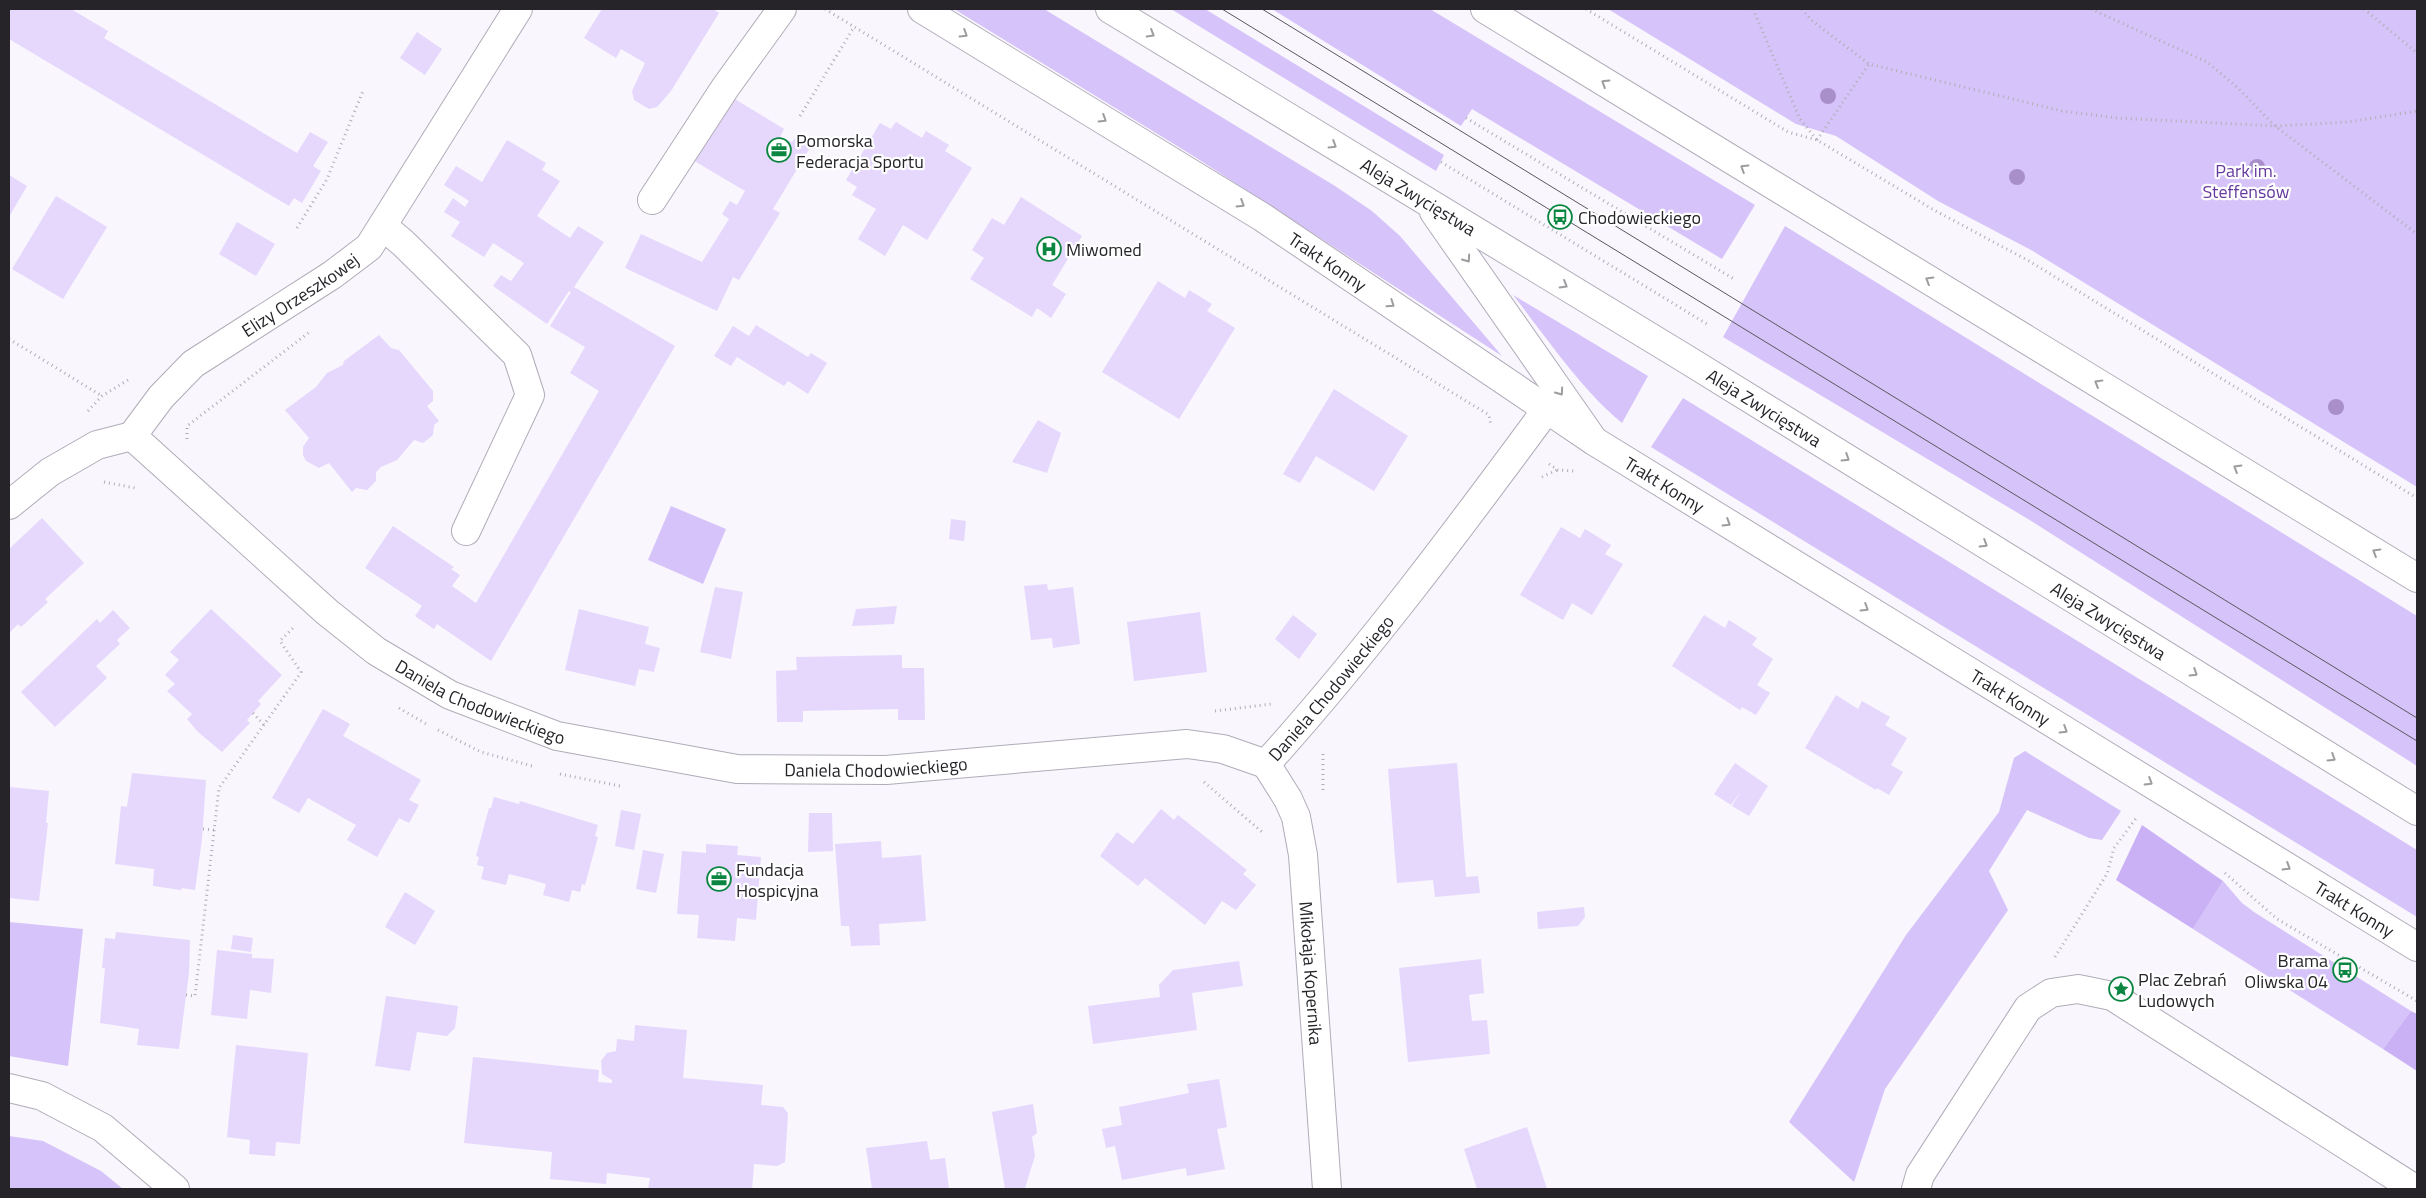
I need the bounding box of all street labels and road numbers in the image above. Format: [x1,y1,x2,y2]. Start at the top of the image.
street label: Aleja Zwycięstwa [1356,151,1481,242]
street label: Trakt Konny [1283,225,1373,298]
street label: Elizy Orzeszkowej [236,246,364,343]
street label: Aleja Zwycięstwa [1701,361,1827,453]
street label: Trakt Konny [1619,449,1710,520]
street label: Aleja Zwycięstwa [2046,574,2172,666]
street label: Daniela Chodowieckiego [1261,609,1400,767]
street label: Daniela Chodowieckiego [391,652,567,751]
street label: Trakt Konny [1965,662,2056,732]
street label: Daniela Chodowieckiego [784,750,969,784]
street label: Trakt Konny [2309,874,2400,944]
street label: Mikołaja Kopernika [1293,900,1330,1046]

